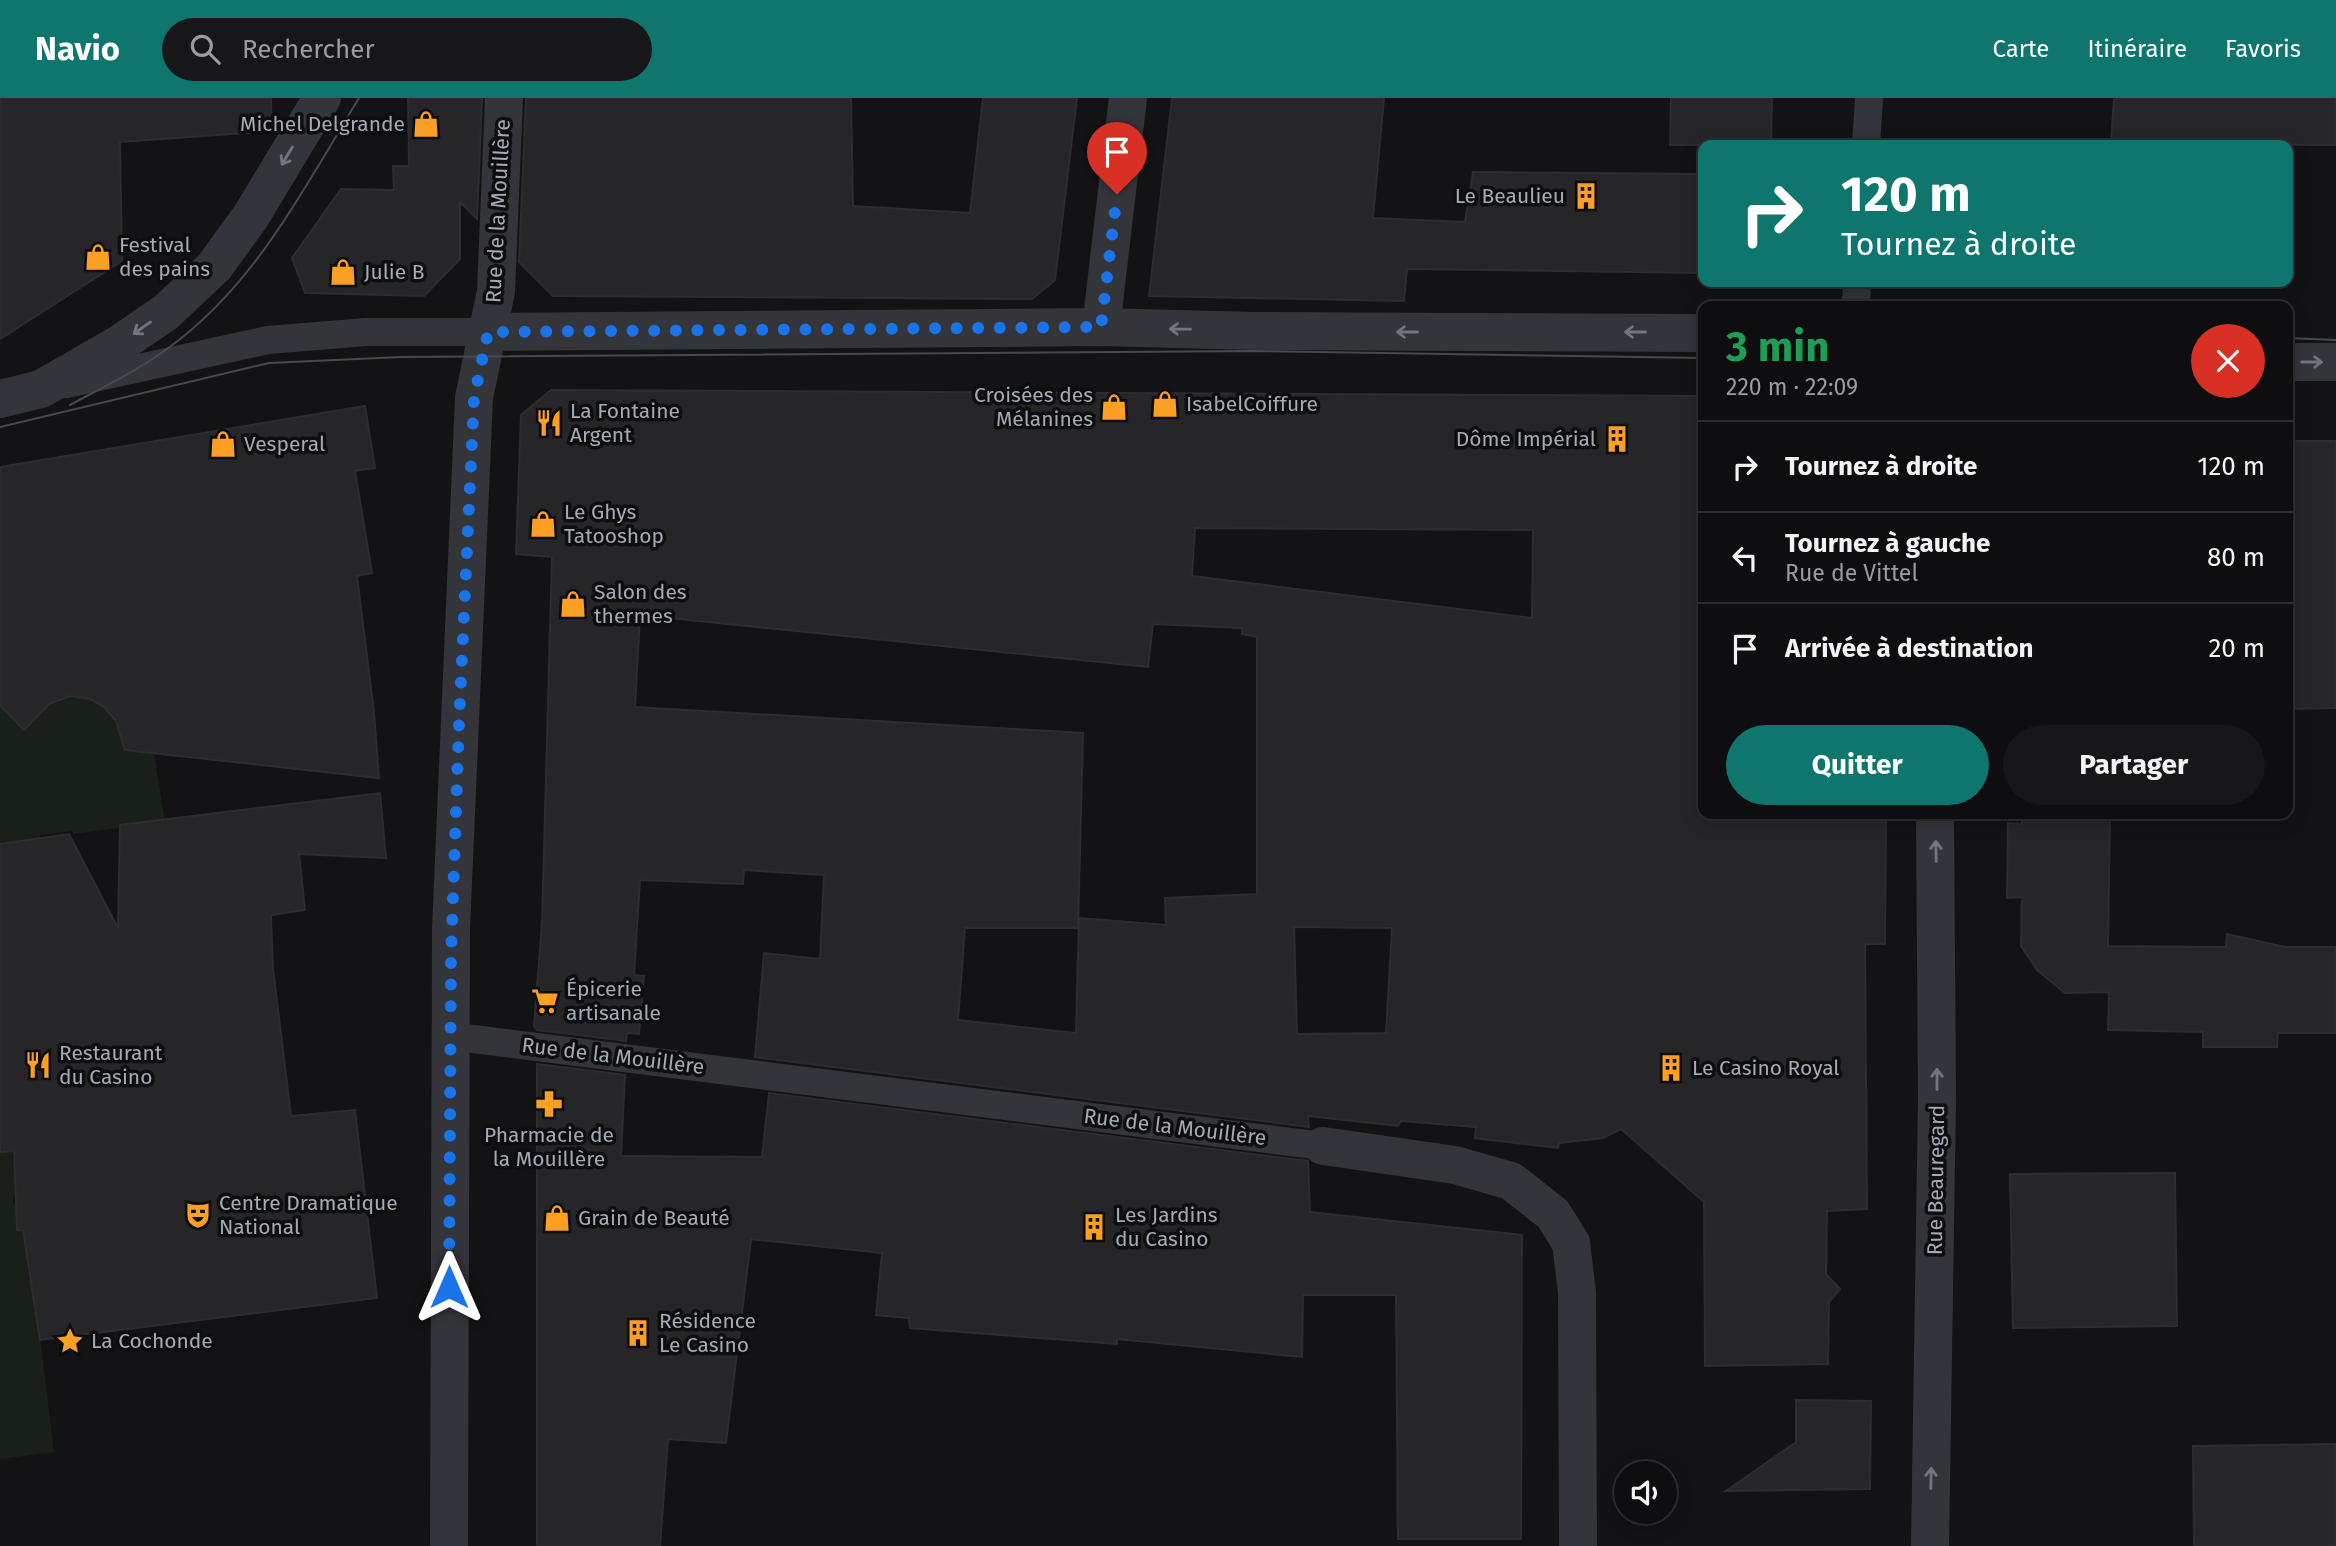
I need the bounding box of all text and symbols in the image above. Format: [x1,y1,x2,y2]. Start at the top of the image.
search box [162,18,652,81]
text: Navio [35,29,120,69]
icon: search [186,30,224,68]
text: Rechercher [242,34,374,65]
text: Carte [1993,35,2049,63]
text: Itinéraire [2087,35,2187,63]
text: Favoris [2225,35,2301,63]
shop icon: Michel Delgrande [411,109,441,139]
place label: Michel Delgrande [240,111,405,137]
street label: Rue de la Mouillère [480,119,516,303]
pin [1087,122,1147,194]
icon: arrive [1098,133,1136,171]
one-way arrow [280,146,294,166]
text: 120 m [1841,165,1971,224]
icon: right [1726,168,1817,259]
building icon: Le Beaulieu [1571,181,1601,211]
place label: Le Beaulieu [1455,183,1565,209]
text: Tournez à droite [1841,225,2077,263]
place label: Festival des pains [119,232,210,282]
shop icon: Festival des pains [83,242,113,272]
shop icon: Julie B [328,257,358,287]
place label: Julie B [364,259,424,285]
one-way arrow [133,321,152,335]
one-way arrow [1168,322,1191,336]
text: 3 min [1726,322,1829,372]
button: close [2191,324,2265,398]
one-way arrow [1396,325,1419,339]
one-way arrow [1623,325,1646,339]
one-way arrow [2300,355,2323,369]
text: 220 m · 22:09 [1726,373,1858,401]
place label: Croisées des Mélanines [974,382,1093,432]
shop icon: IsabelCoiffure [1150,389,1180,419]
place label: IsabelCoiffure [1186,391,1318,417]
shop icon: Croisées des Mélanines [1099,392,1129,422]
place label: La Fontaine Argent [570,398,680,448]
restaurant icon: La Fontaine Argent [534,408,564,438]
building icon: Dôme Impérial [1602,424,1632,454]
place label: Dôme Impérial [1456,426,1596,452]
shop icon: Vesperal [208,429,238,459]
place label: Vesperal [244,431,325,457]
icon: right [1726,448,1764,486]
text: Tournez à droite [1785,451,1977,482]
text: 120 m [2197,451,2265,482]
place label: Le Ghys Tatooshop [564,499,664,549]
shop icon: Le Ghys Tatooshop [528,509,558,539]
text: Tournez à gauche [1785,528,1990,559]
icon: left [1726,539,1764,577]
text: 80 m [2207,542,2265,573]
text: Rue de Vittel [1785,559,1918,587]
place label: Salon des thermes [594,579,687,629]
shop icon: Salon des thermes [558,589,588,619]
icon: arrive [1726,630,1764,668]
text: Arrivée à destination [1785,633,2034,664]
text: 20 m [2208,633,2265,664]
button: Quitter [1726,725,1989,805]
button: Partager [2003,725,2265,805]
one-way arrow [1929,840,1943,863]
place label: Épicerie artisanale [566,976,661,1026]
supermarket icon: Épicerie artisanale [530,986,560,1016]
street label: Rue de la Mouillère [520,1032,706,1080]
place label: Restaurant du Casino [59,1040,163,1090]
restaurant icon: Restaurant du Casino [23,1050,53,1080]
building icon: Le Casino Royal [1656,1053,1686,1083]
place label: Le Casino Royal [1692,1055,1840,1081]
one-way arrow [1930,1068,1944,1091]
pharmacy icon: Pharmacie de la Mouillère [534,1089,564,1119]
street label: Rue de la Mouillère [1082,1103,1268,1151]
street label: Rue Beauregard [1922,1105,1950,1255]
place label: Pharmacie de la Mouillère [484,1122,614,1172]
place label: Centre Dramatique National [219,1190,398,1240]
theatre icon: Centre Dramatique National [183,1200,213,1230]
place label: Les Jardins du Casino [1115,1202,1218,1252]
shop icon: Grain de Beauté [542,1203,572,1233]
place label: Grain de Beauté [578,1205,730,1231]
building icon: Les Jardins du Casino [1079,1212,1109,1242]
position arrow [412,1250,486,1324]
place label: Résidence Le Casino [659,1308,756,1358]
building icon: Résidence Le Casino [623,1318,653,1348]
place icon: La Cochonde [55,1326,85,1356]
place label: La Cochonde [91,1328,213,1354]
map controls [1614,1461,1677,1524]
button: sound [1614,1461,1677,1524]
one-way arrow [1925,1467,1938,1490]

